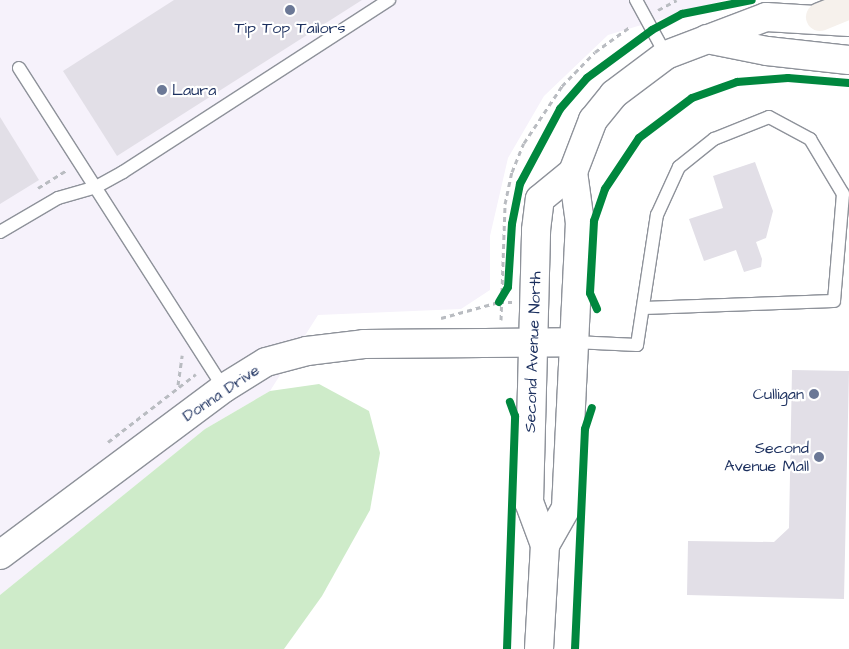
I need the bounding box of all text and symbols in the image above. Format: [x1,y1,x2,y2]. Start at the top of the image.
marker: Tip Top Tailors [284,4,296,16]
place label: Tip Top Tailors [235,18,345,38]
place label: Laura [172,80,216,100]
marker: Laura [156,84,168,96]
street label: Second Avenue North [521,271,545,433]
street label: Donna Drive [179,360,263,426]
place label: Culligan [753,384,804,404]
marker: Culligan [808,388,820,400]
place label: Second Avenue Mall [724,438,809,476]
marker: Second Avenue Mall [813,451,825,463]

